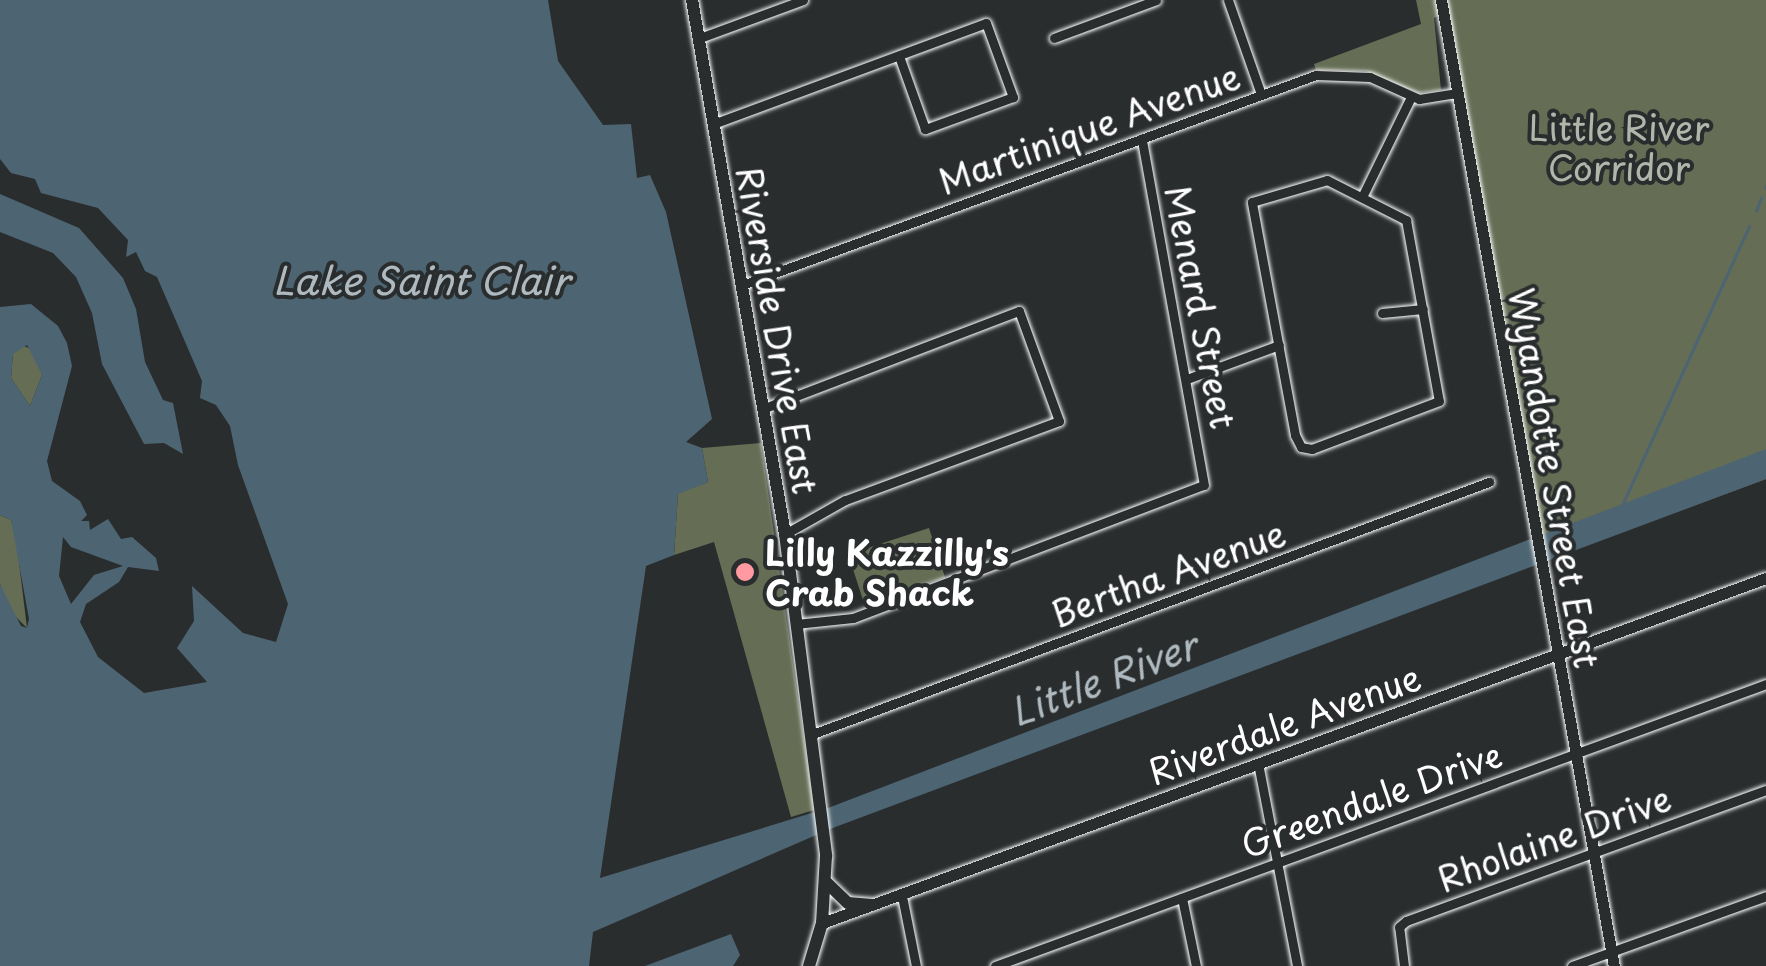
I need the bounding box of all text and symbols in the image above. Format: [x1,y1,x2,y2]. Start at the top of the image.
street label: Martinique Avenue [933,54,1245,202]
park label: Little River Corridor [1527,106,1711,188]
street label: Riverside Drive East [728,162,828,498]
street label: Menard Street [1157,181,1245,433]
water label: Lake Saint Clair [273,257,569,303]
street label: Wyandotte Street East [1501,284,1609,672]
street label: Bertha Avenue [1045,511,1291,635]
place label: Lilly Kazzilly's Crab Shack [765,531,1011,613]
marker: Lilly Kazzilly's Crab Shack [734,561,756,583]
water label: Little River [1002,621,1204,735]
street label: Riverdale Avenue [1141,655,1427,793]
street label: Greendale Drive [1233,732,1509,866]
street label: Rholaine Drive [1431,776,1677,900]

